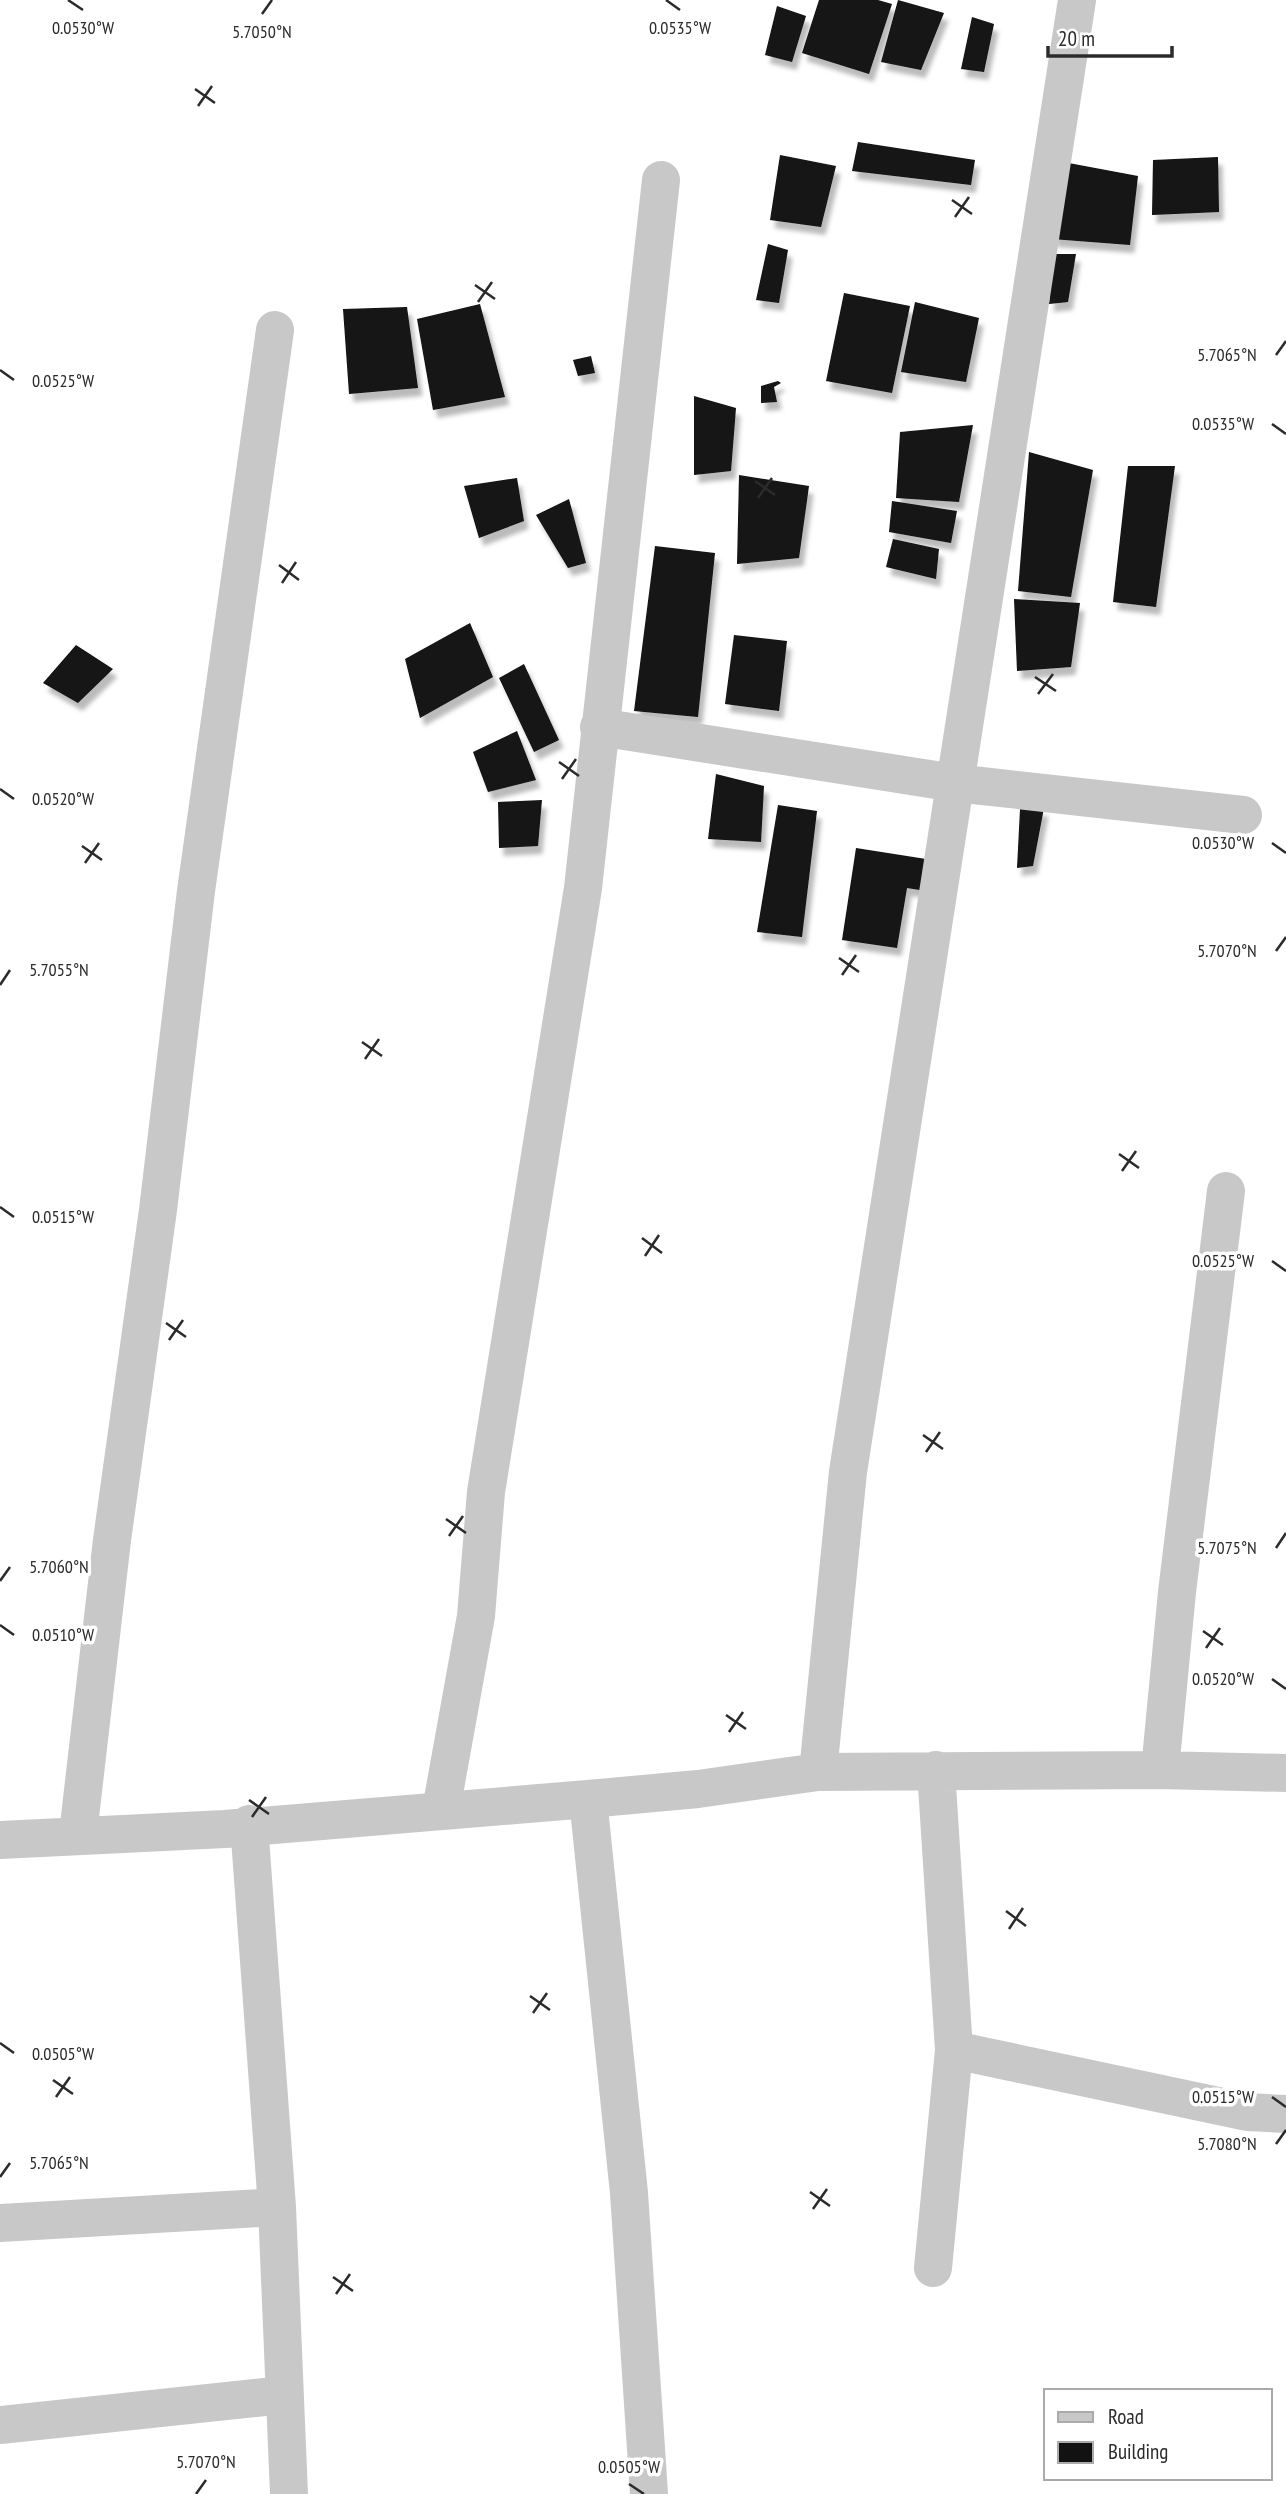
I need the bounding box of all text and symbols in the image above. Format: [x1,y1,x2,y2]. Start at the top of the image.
scale bar [1048,14,1172,58]
text: 0.0530°W [52,16,114,39]
text: 0.0535°W [649,16,711,39]
text: 5.7050°N [232,20,292,43]
text: 20 m [1058,25,1095,52]
text: 5.7065°N [1197,343,1257,366]
text: 0.0525°W [32,369,94,392]
text: 0.0535°W [1192,412,1254,435]
text: 0.0520°W [32,787,94,810]
text: 0.0530°W [1192,831,1254,854]
text: 5.7070°N [1197,939,1257,962]
text: 5.7055°N [29,958,89,981]
text: 0.0515°W [32,1205,94,1228]
text: 0.0525°W [1192,1249,1254,1272]
text: 5.7075°N [1197,1536,1257,1559]
text: 5.7060°N [29,1555,89,1578]
text: 0.0510°W [32,1623,94,1646]
text: 0.0520°W [1192,1667,1254,1690]
text: 0.0505°W [32,2042,94,2065]
text: 0.0515°W [1192,2085,1254,2108]
text: 5.7080°N [1197,2132,1257,2155]
text: 5.7065°N [29,2151,89,2174]
legend [1044,2389,1272,2480]
text: Road [1108,2403,1144,2430]
text: Building [1108,2438,1168,2465]
text: 5.7070°N [176,2450,236,2473]
text: 0.0505°W [598,2455,660,2478]

